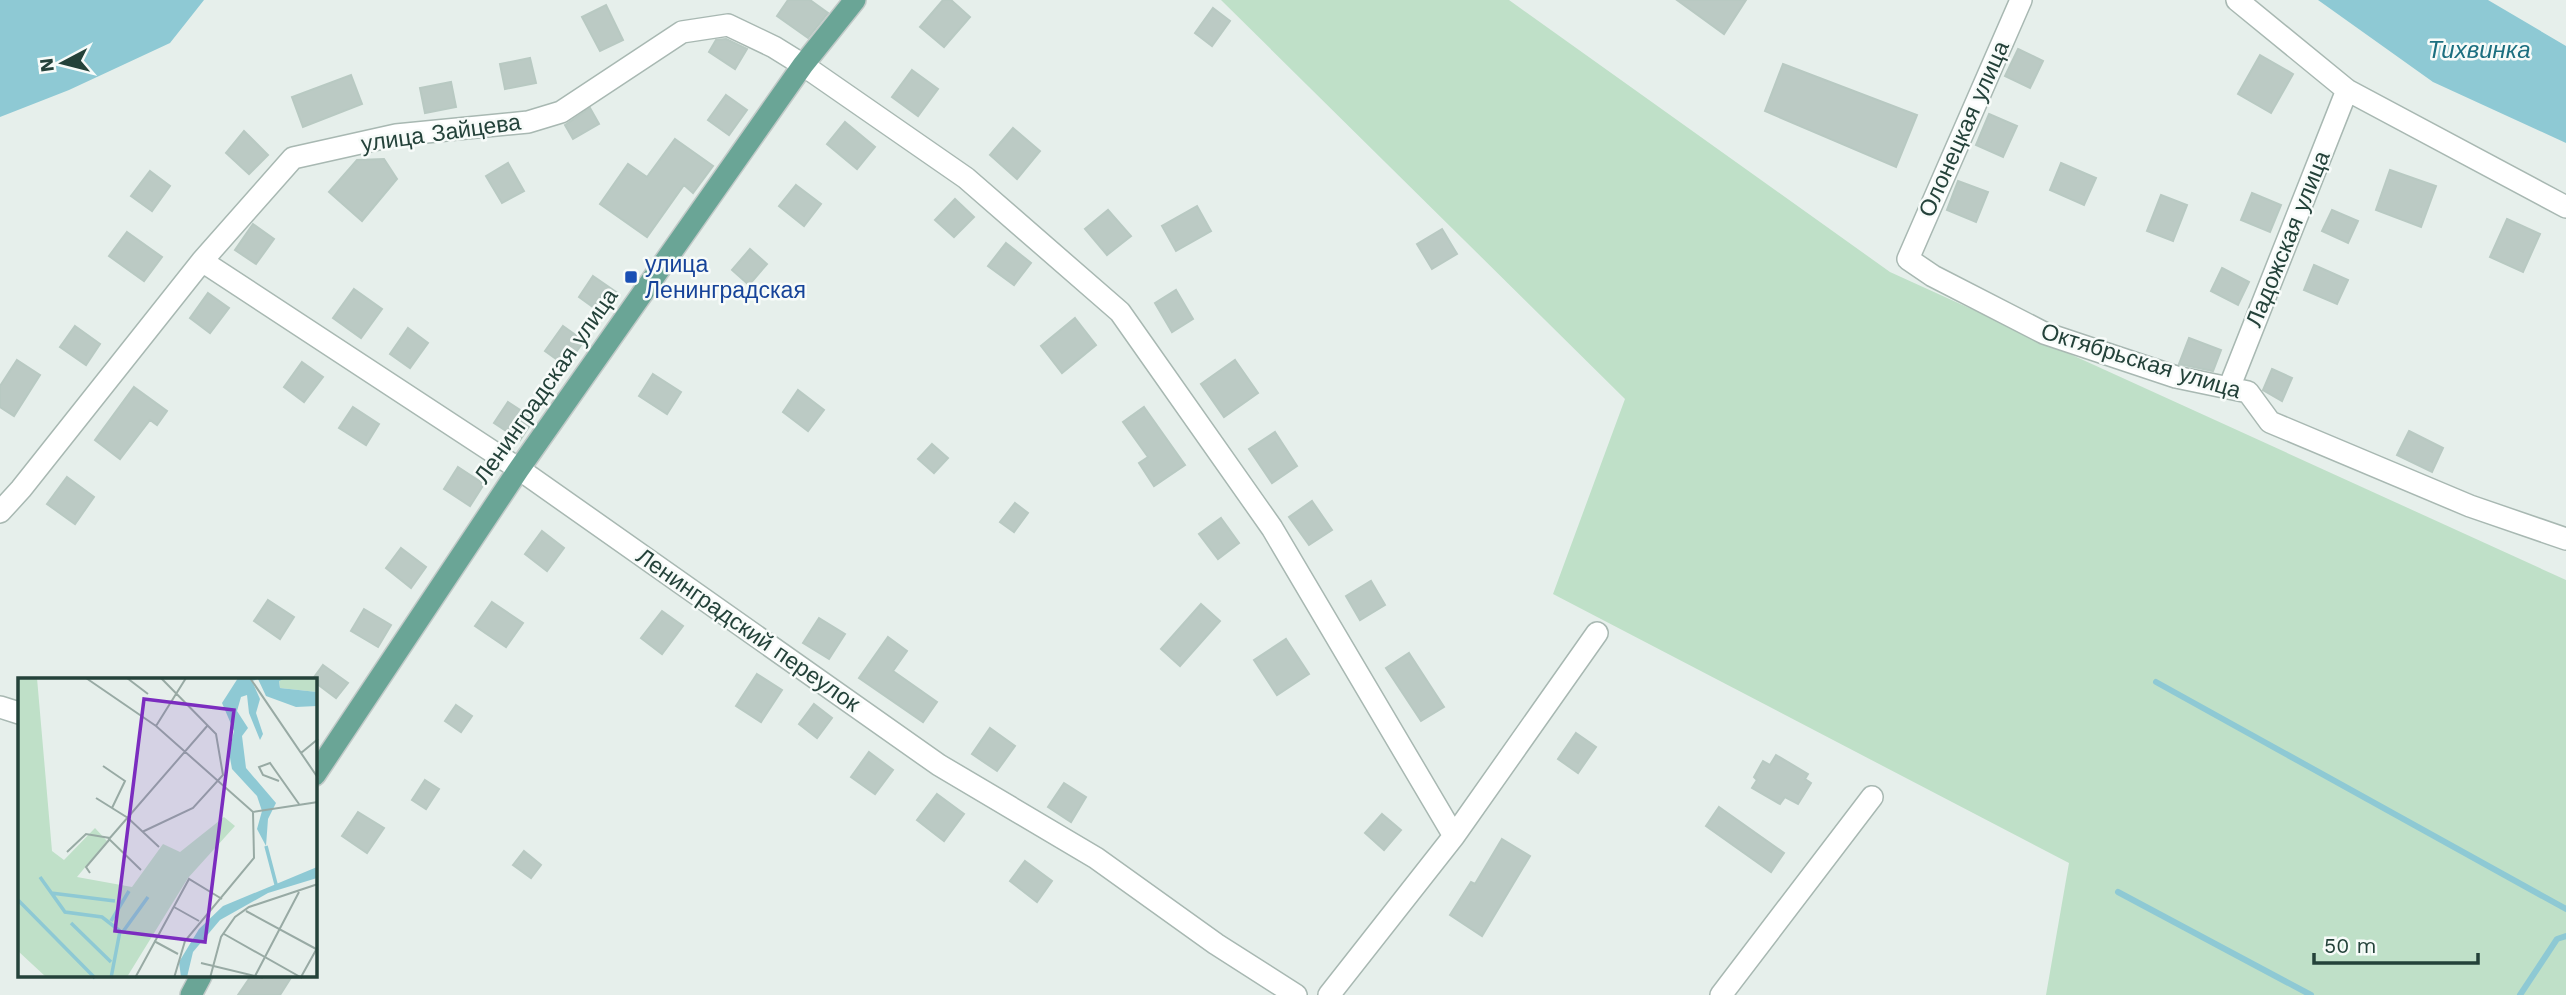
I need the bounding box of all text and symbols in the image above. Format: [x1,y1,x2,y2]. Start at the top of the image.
north arrow [28,28,98,98]
water label: Тихвинка [2428,36,2530,64]
street label: Олонецкая улица [1913,37,2015,221]
text: N [34,57,59,73]
street label: улица Зайцева [359,108,523,158]
street label: Ладожская улица [2240,147,2336,331]
place label: улица Ленинградская [645,251,806,304]
marker: улица Ленинградская [623,269,639,285]
street label: Ленинградская улица [468,283,624,489]
street label: Октябрьская улица [2038,318,2244,404]
street label: Ленинградский переулок [631,542,866,718]
inset map [18,678,317,978]
scale bar [2314,922,2478,966]
text: 50 m [2324,933,2376,958]

